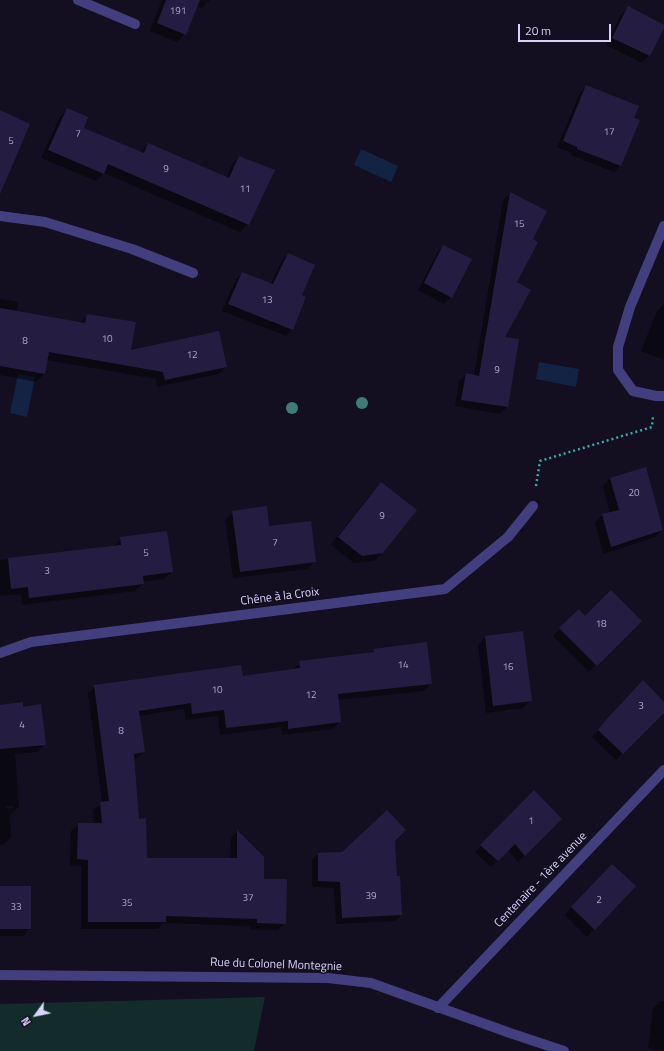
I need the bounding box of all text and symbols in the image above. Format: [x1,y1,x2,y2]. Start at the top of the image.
house number: 191 [170,6,186,18]
scale bar [520,16,613,42]
text: 20 m [525,21,551,40]
house number: 17 [603,127,615,139]
house number: 7 [75,129,81,141]
house number: 5 [8,136,14,148]
house number: 9 [163,164,169,176]
house number: 11 [239,184,251,196]
house number: 15 [513,219,525,231]
house number: 13 [261,295,273,307]
house number: 10 [101,334,113,346]
house number: 8 [22,336,28,348]
house number: 12 [186,350,198,362]
house number: 9 [494,365,500,377]
house number: 20 [628,488,640,500]
house number: 9 [379,511,385,523]
house number: 7 [272,538,278,550]
house number: 5 [143,548,149,560]
house number: 3 [44,566,50,578]
street label: Chêne à la Croix [240,585,320,609]
house number: 18 [595,619,607,631]
house number: 14 [397,660,409,672]
house number: 16 [502,662,514,674]
house number: 10 [211,685,223,697]
house number: 12 [305,690,317,702]
house number: 3 [638,701,644,713]
house number: 4 [19,720,25,732]
house number: 8 [118,726,124,738]
house number: 1 [528,816,534,828]
street label: Centenaire - 1ère avenue [492,829,590,931]
house number: 39 [365,891,377,903]
house number: 37 [242,893,254,905]
house number: 2 [596,895,602,907]
house number: 35 [121,898,133,910]
house number: 33 [10,902,22,914]
street label: Rue du Colonel Montegnie [210,956,342,974]
north arrow [16,995,56,1035]
text: N [17,1014,35,1029]

